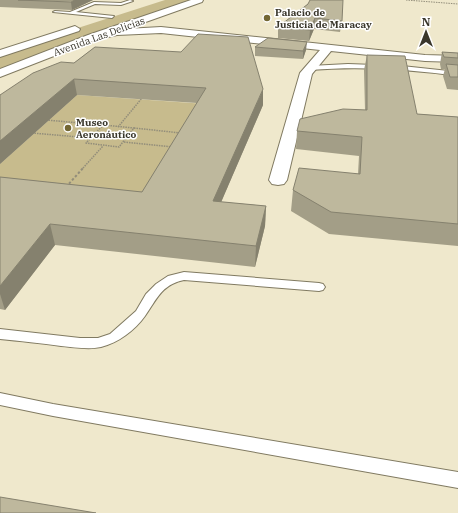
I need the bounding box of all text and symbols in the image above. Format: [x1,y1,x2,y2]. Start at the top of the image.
place label: Palacio de Justicia de Maracay [275,6,372,31]
north arrow [406,12,446,52]
marker: Palacio de Justicia de Maracay [262,13,272,23]
street label: Avenida Las Delicias [52,14,147,59]
text: N [422,15,431,29]
place label: Museo Aeronáutico [76,116,137,141]
marker: Museo Aeronáutico [63,123,73,133]

